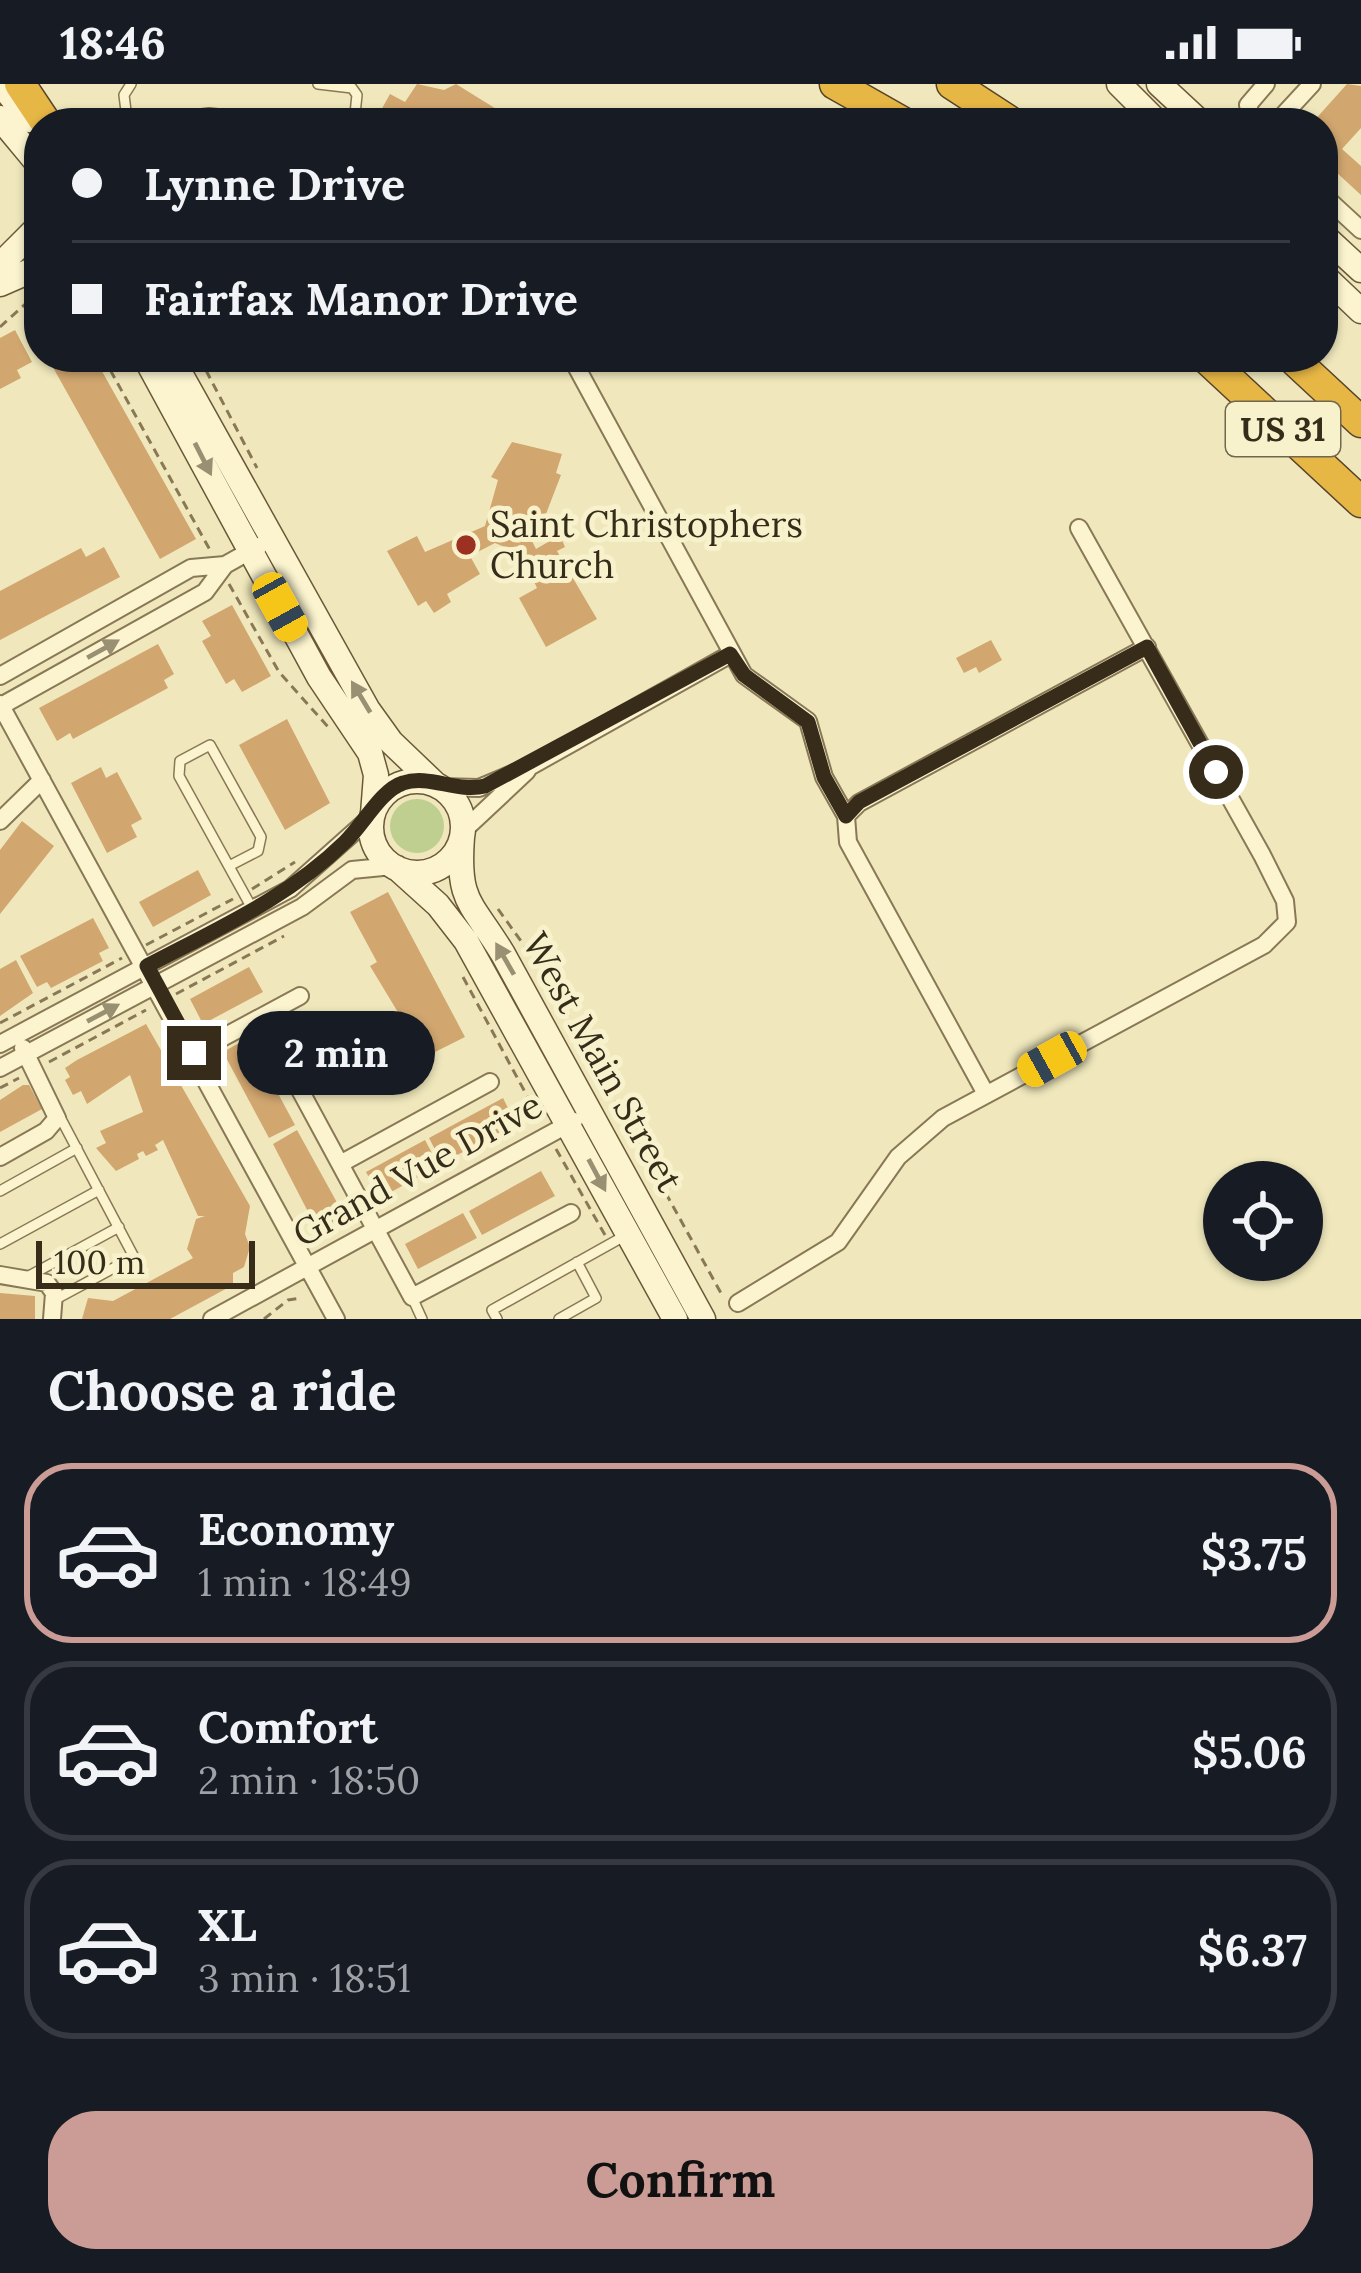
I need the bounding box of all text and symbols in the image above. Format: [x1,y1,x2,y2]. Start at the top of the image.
text: 18:46 [60,14,166,71]
text: Lynne Drive [144,155,405,212]
text: Fairfax Manor Drive [144,270,578,327]
road number: US 31 [1226,402,1340,456]
one-way arrow [192,441,213,476]
place label: Saint Christophers Church [490,501,803,588]
marker: Saint Christophers Church [453,532,479,558]
car [247,567,313,647]
one-way arrow [86,639,120,660]
one-way arrow [351,680,372,714]
route start [1189,745,1243,799]
street label: West Main Street [513,924,693,1200]
one-way arrow [496,942,517,976]
one-way arrow [86,1004,121,1024]
callout: 2 min [236,1011,434,1095]
route end [167,1026,221,1080]
car [1012,1026,1092,1092]
text: 2 min [284,1028,388,1078]
street label: Grand Vue Drive [284,1082,550,1256]
one-way arrow [586,1157,607,1192]
map controls [1203,1161,1323,1281]
button: locate [1203,1161,1323,1281]
scale bar [36,1235,255,1288]
text: 100 m [54,1241,145,1283]
text: Choose a ride [48,1356,397,1425]
icon: car [54,1499,162,1607]
text: Economy [198,1500,394,1557]
text: $3.75 [1201,1525,1307,1582]
text: 1 min · 18:49 [198,1557,412,1607]
icon: car [54,1697,162,1805]
text: Comfort [198,1698,378,1755]
text: $5.06 [1192,1723,1307,1780]
text: 2 min · 18:50 [198,1755,420,1805]
icon: car [54,1895,162,2003]
text: XL [198,1896,257,1953]
text: $6.37 [1198,1921,1307,1978]
text: 3 min · 18:51 [198,1953,411,2003]
button: Confirm [48,2111,1313,2249]

